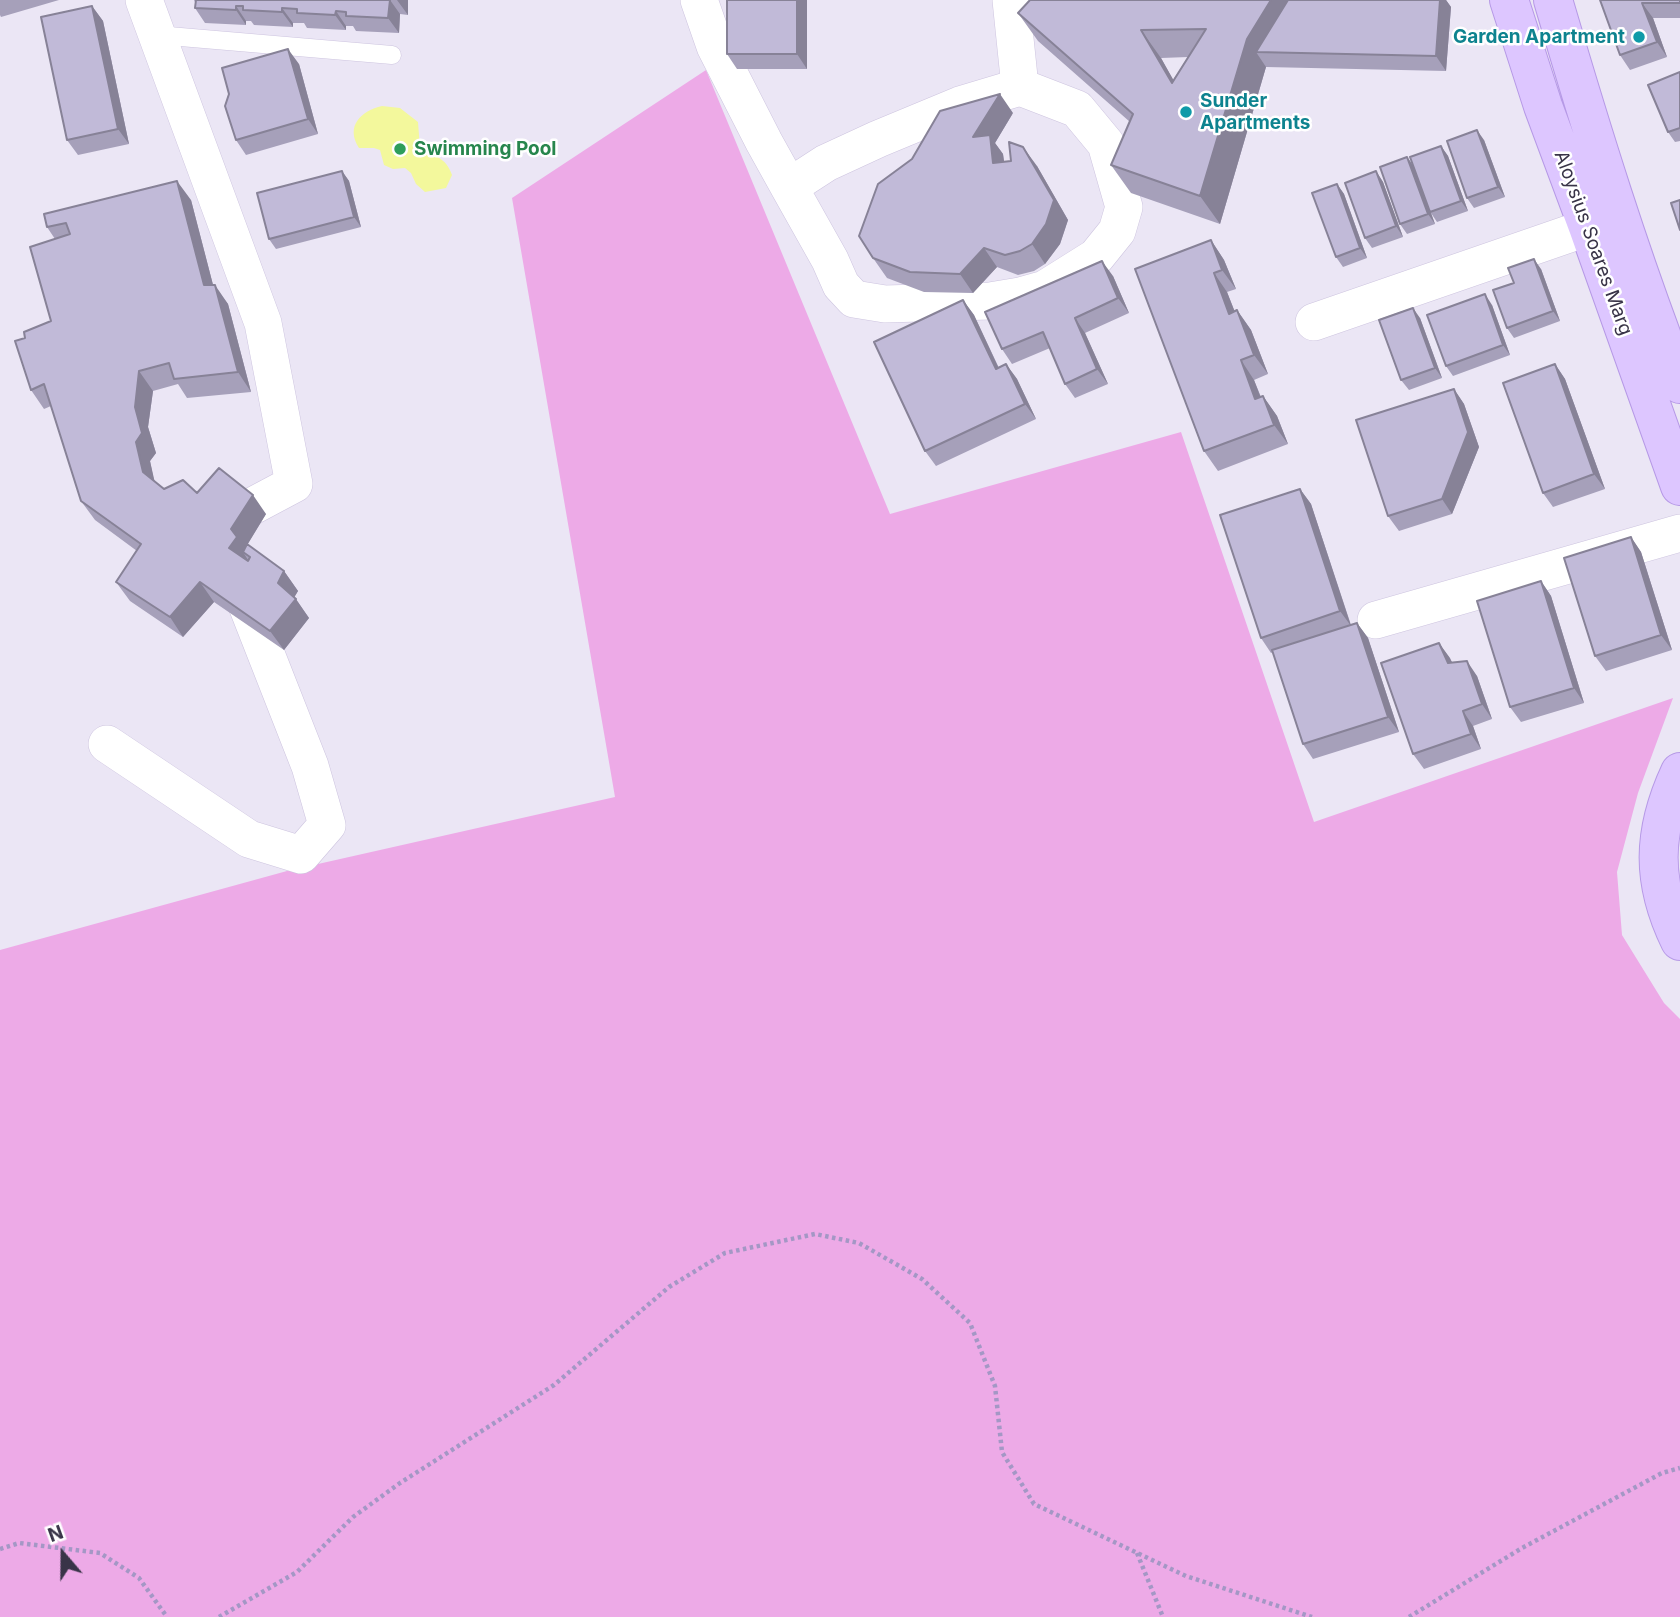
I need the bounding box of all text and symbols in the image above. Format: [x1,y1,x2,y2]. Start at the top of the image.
place label: Garden Apartment [1453,26,1625,48]
marker: Garden Apartment [1631,29,1647,45]
place label: Sunder Apartments [1200,90,1310,134]
marker: Sunder Apartments [1178,104,1194,120]
place label: Swimming Pool [414,138,557,160]
marker: Swimming Pool [392,141,408,157]
street label: Aloysius Soares Marg [1549,148,1637,338]
north arrow [28,1519,98,1589]
text: N [45,1521,66,1547]

